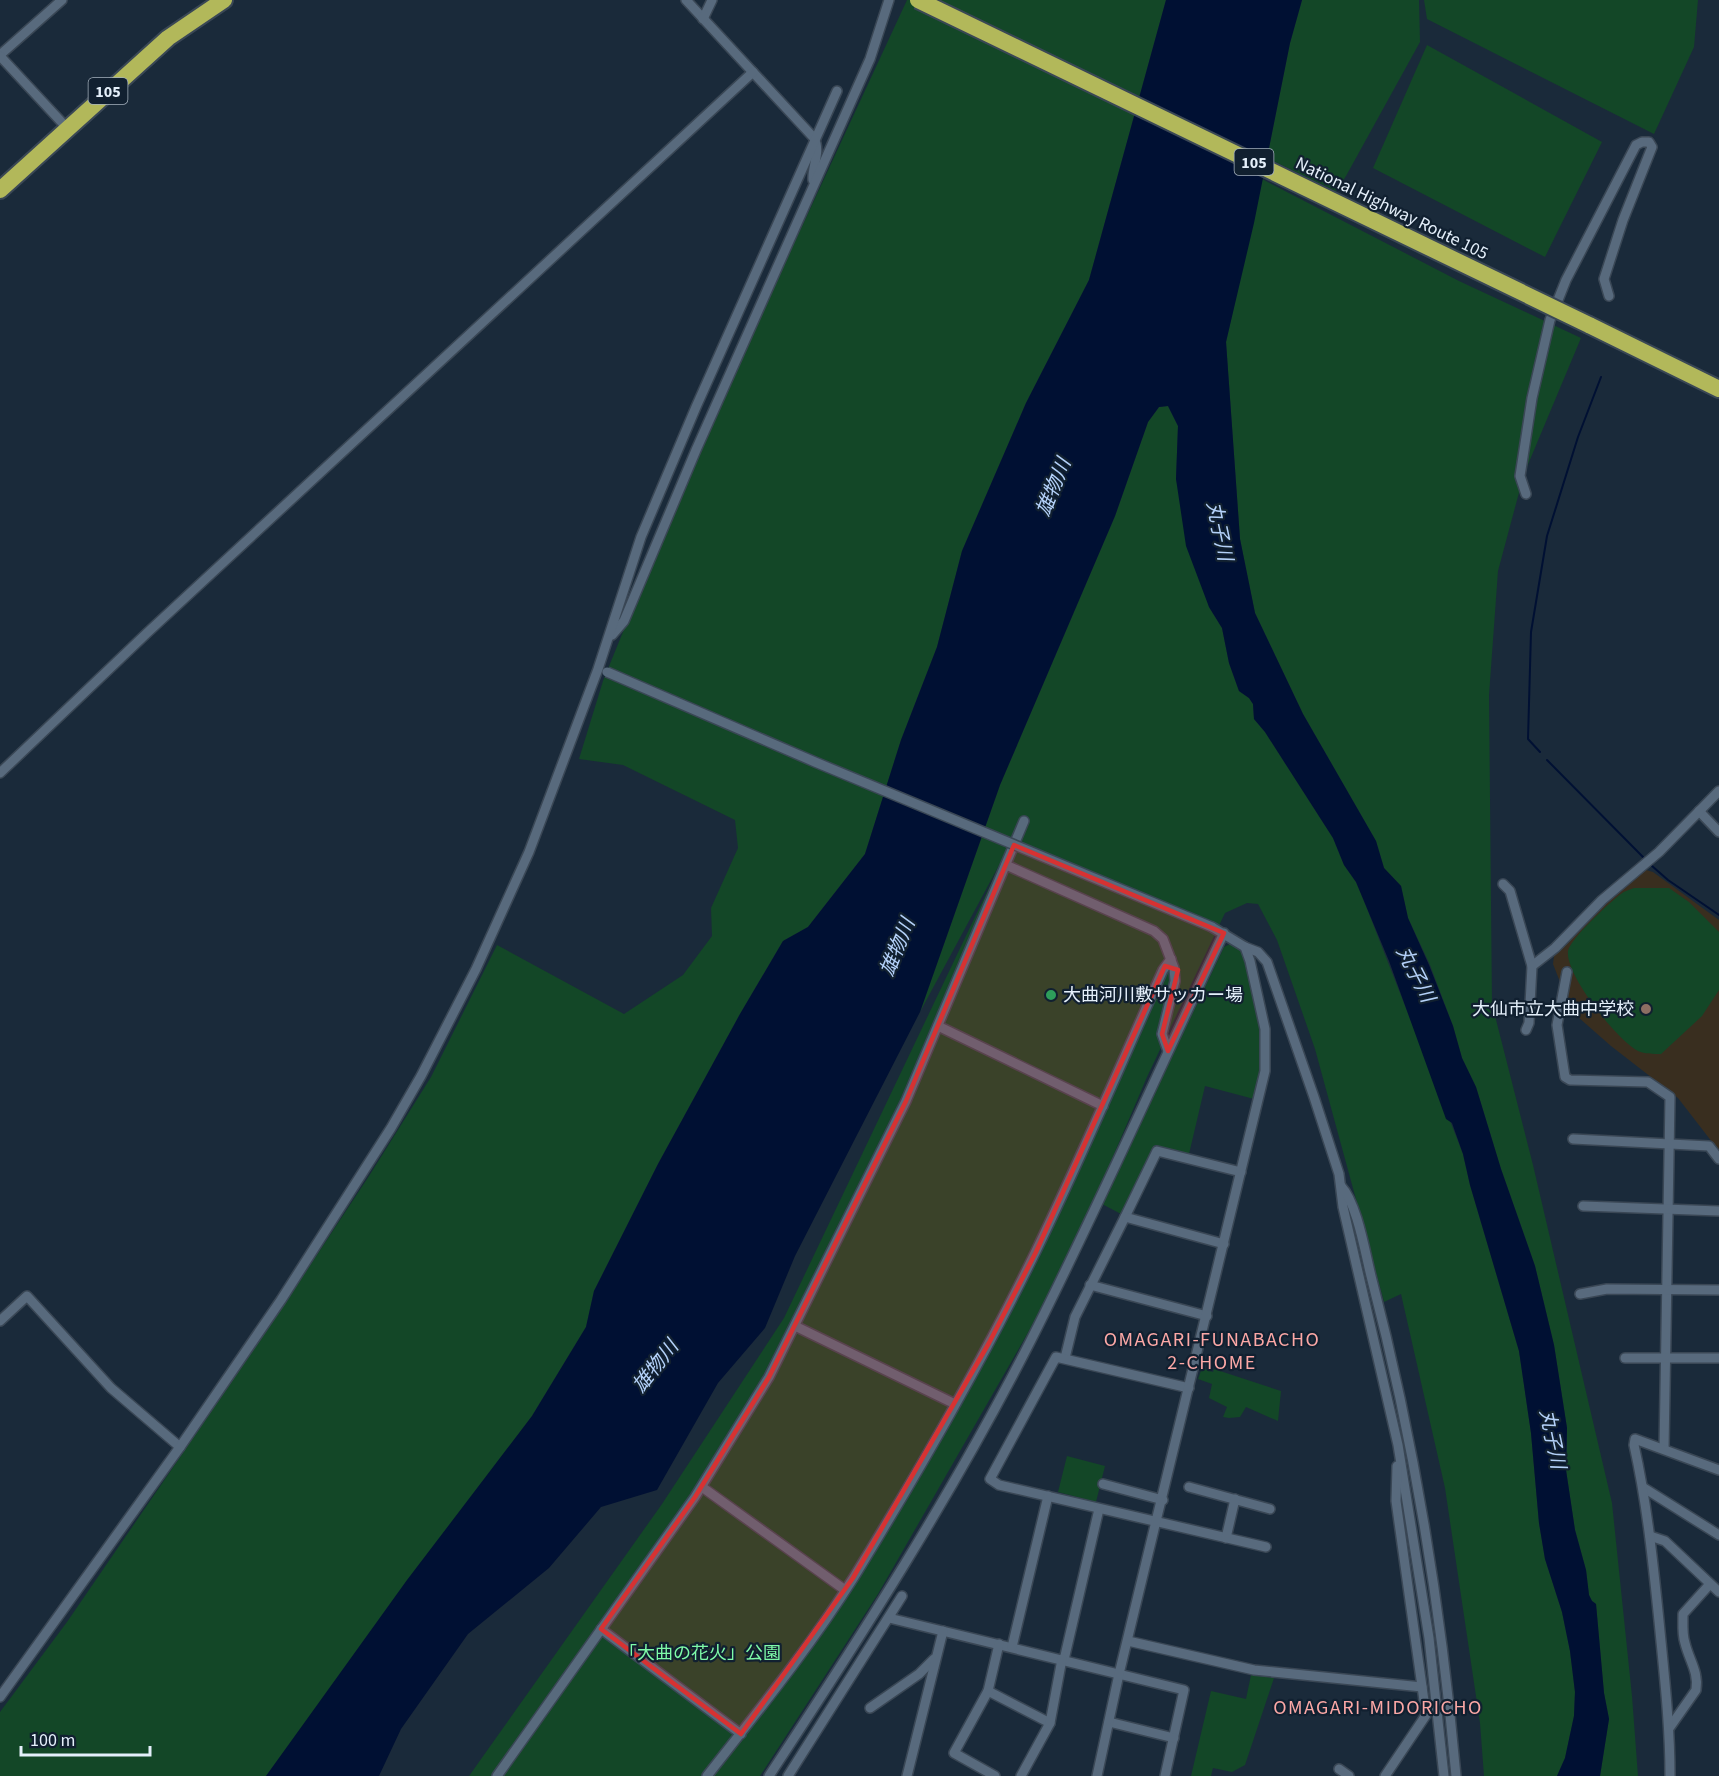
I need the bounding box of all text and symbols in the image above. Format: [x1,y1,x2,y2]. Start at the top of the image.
road number: 105 [88,78,128,104]
road number: 105 [1234,149,1274,175]
street label: National Highway Route 105 [1291,151,1492,266]
water label: 雄物川 [1030,452,1079,520]
water label: 丸子川 [1199,499,1239,565]
water label: 雄物川 [874,912,923,980]
water label: 丸子川 [1389,941,1442,1009]
place label: 大曲河川敷サッカー場 [1063,983,1243,1008]
marker: 大曲河川敷サッカー場 [1044,988,1058,1002]
place label: 大仙市立大曲中学校 [1472,997,1634,1022]
marker: 大仙市立大曲中学校 [1639,1002,1653,1016]
district label: OMAGARI-FUNABACHO 2-CHOME [1104,1326,1320,1377]
water label: 雄物川 [626,1333,687,1399]
water label: 丸子川 [1532,1407,1572,1473]
park label: 「大曲の花火」公園 [619,1641,781,1666]
district label: OMAGARI-MIDORICHO [1273,1694,1483,1722]
scale bar [21,1719,150,1757]
text: 100 m [30,1728,75,1753]

